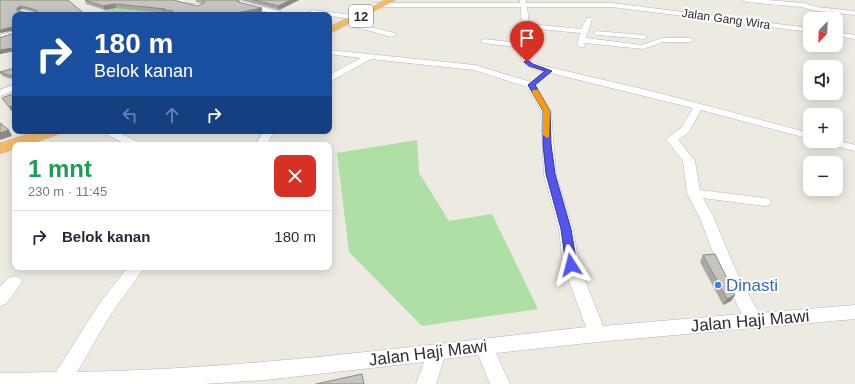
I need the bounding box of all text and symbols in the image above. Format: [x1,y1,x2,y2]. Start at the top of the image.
road number: 12 [349,5,373,27]
street label: Jalan Gang Wira [681,6,772,32]
north arrow [803,12,843,52]
map controls [803,12,843,196]
pin [510,21,544,62]
icon: arrive [516,27,538,49]
icon: right [28,28,80,80]
text: 180 m [94,28,173,59]
button: sound [803,60,843,100]
text: Belok kanan [94,61,193,81]
icon: left [119,104,141,126]
icon: ahead [161,104,183,126]
icon: right [203,104,225,126]
button: + [803,108,843,148]
text: 1 mnt [28,155,92,182]
button: close [274,155,316,197]
button: − [803,156,843,196]
text: 230 m · 11:45 [28,184,107,199]
icon: right [28,226,50,248]
text: Belok kanan [62,228,150,245]
text: 180 m [274,228,316,245]
position arrow [550,244,592,286]
place label: Dinasti [726,276,778,295]
marker: Dinasti [713,280,723,290]
street label: Jalan Haji Mawi [690,306,810,336]
street label: Jalan Haji Mawi [368,336,488,370]

